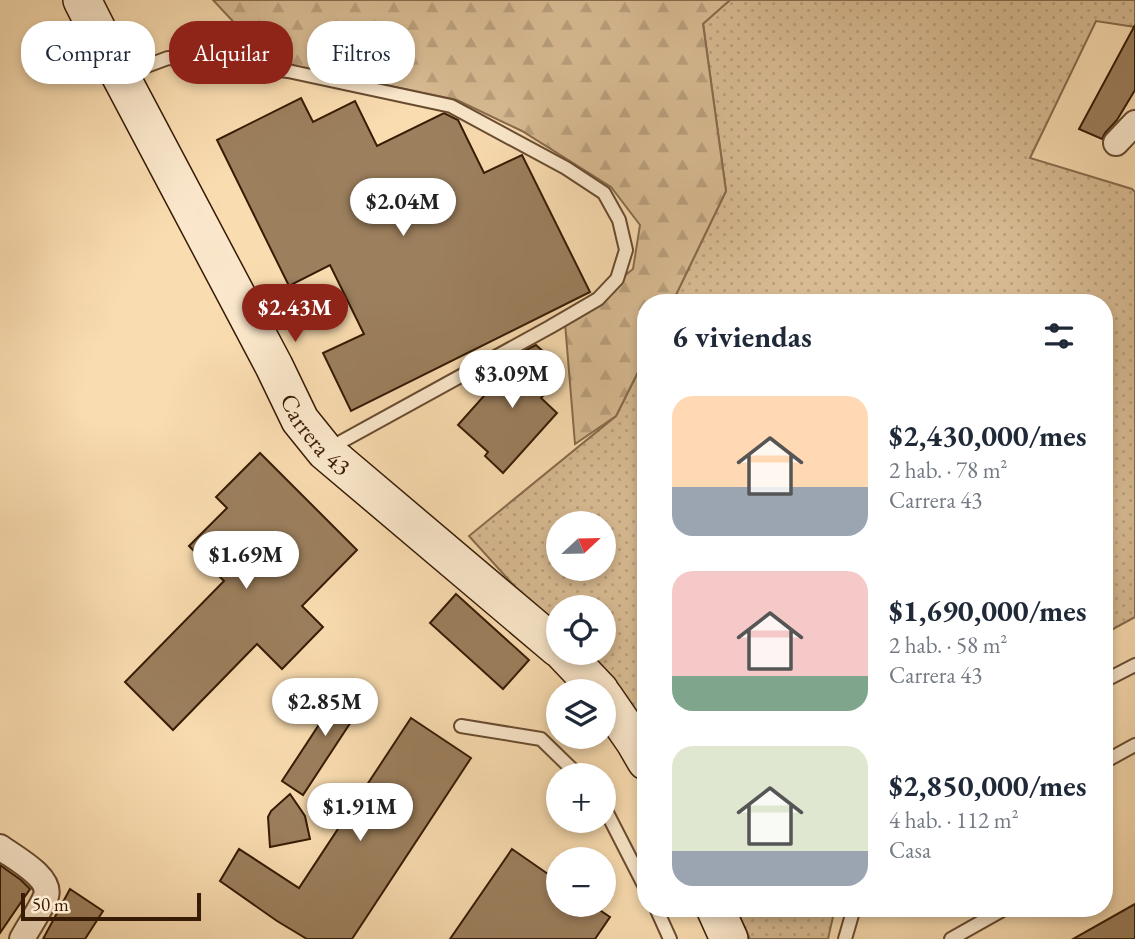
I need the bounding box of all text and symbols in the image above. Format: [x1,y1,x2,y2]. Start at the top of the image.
chip: Comprar [21,21,155,84]
chip: Alquilar [169,21,293,84]
chip: Filtros [307,21,415,84]
pin: $2.04M [346,178,460,238]
text: $2.04M [366,186,440,216]
pin: $2.43M [238,284,352,344]
text: $2.43M [258,292,332,322]
text: 6 viviendas [672,317,812,356]
icon: filters [1040,317,1078,355]
pin: $3.09M [455,350,569,410]
text: $3.09M [475,358,549,388]
street label: Carrera 43 [274,388,358,482]
text: $2,430,000/mes [889,416,1087,455]
icon: home [728,424,812,508]
text: 2 hab. · 78 m² [889,455,1008,485]
text: Carrera 43 [889,485,982,515]
north arrow [546,511,616,581]
map controls [546,511,616,917]
pin: $1.69M [189,532,303,591]
text: $1.69M [209,539,283,569]
text: $1,690,000/mes [889,591,1087,630]
button: locate [546,595,616,665]
icon: home [728,599,812,683]
text: 2 hab. · 58 m² [889,630,1008,660]
text: Carrera 43 [889,660,982,690]
pin: $2.85M [268,678,382,738]
button: layers [546,679,616,749]
text: $2.85M [288,686,362,716]
button: + [546,763,616,833]
text: $2,850,000/mes [889,766,1087,805]
icon: home [728,774,812,858]
pin: $1.91M [303,784,417,843]
text: $1.91M [323,791,397,821]
text: 4 hab. · 112 m² [889,805,1019,835]
text: Casa [889,835,931,865]
button: − [546,847,616,917]
scale bar [21,890,201,922]
text: 50 m [32,892,69,917]

